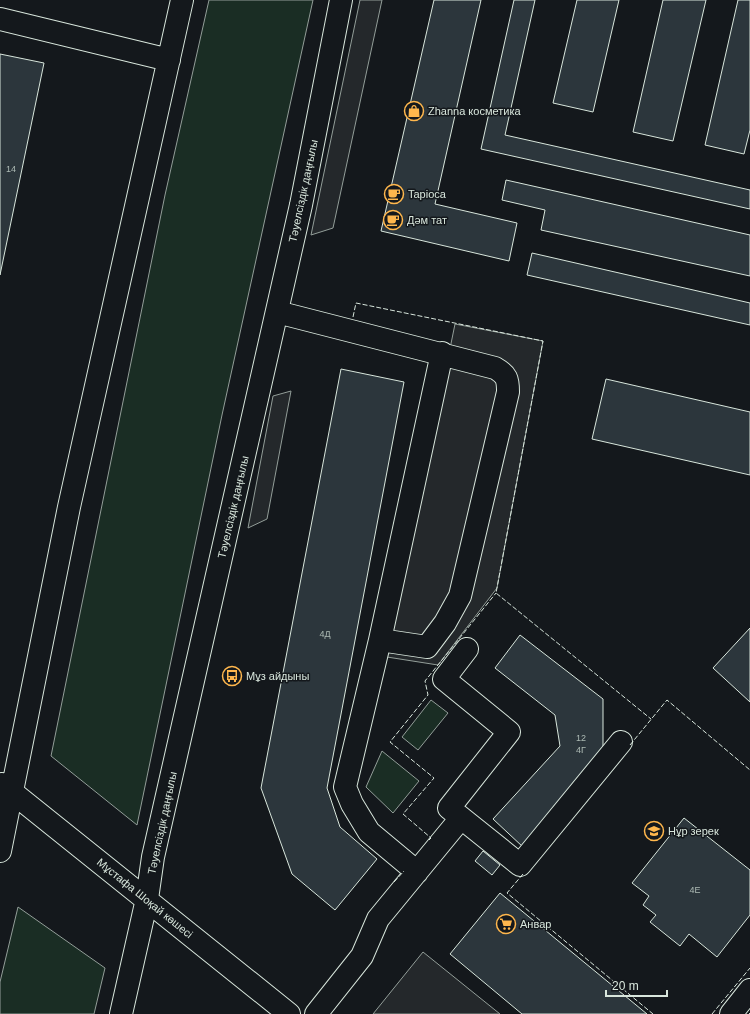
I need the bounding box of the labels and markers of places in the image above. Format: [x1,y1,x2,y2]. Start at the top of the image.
shop icon: Zhanna косметика [403,100,425,122]
place label: Zhanna косметика [428,105,521,117]
cafe icon: Tapioca [383,183,405,205]
place label: Tapioca [408,188,447,200]
cafe icon: Дәм тат [382,209,404,231]
place label: Дәм тат [407,214,447,226]
bus stop icon: Мұз айдыны [221,665,243,687]
place label: Мұз айдыны [246,670,309,682]
school or university icon: Нұр зерек [643,820,665,842]
place label: Нұр зерек [668,825,719,837]
supermarket icon: Анвар [495,913,517,935]
place label: Анвар [520,918,551,930]

